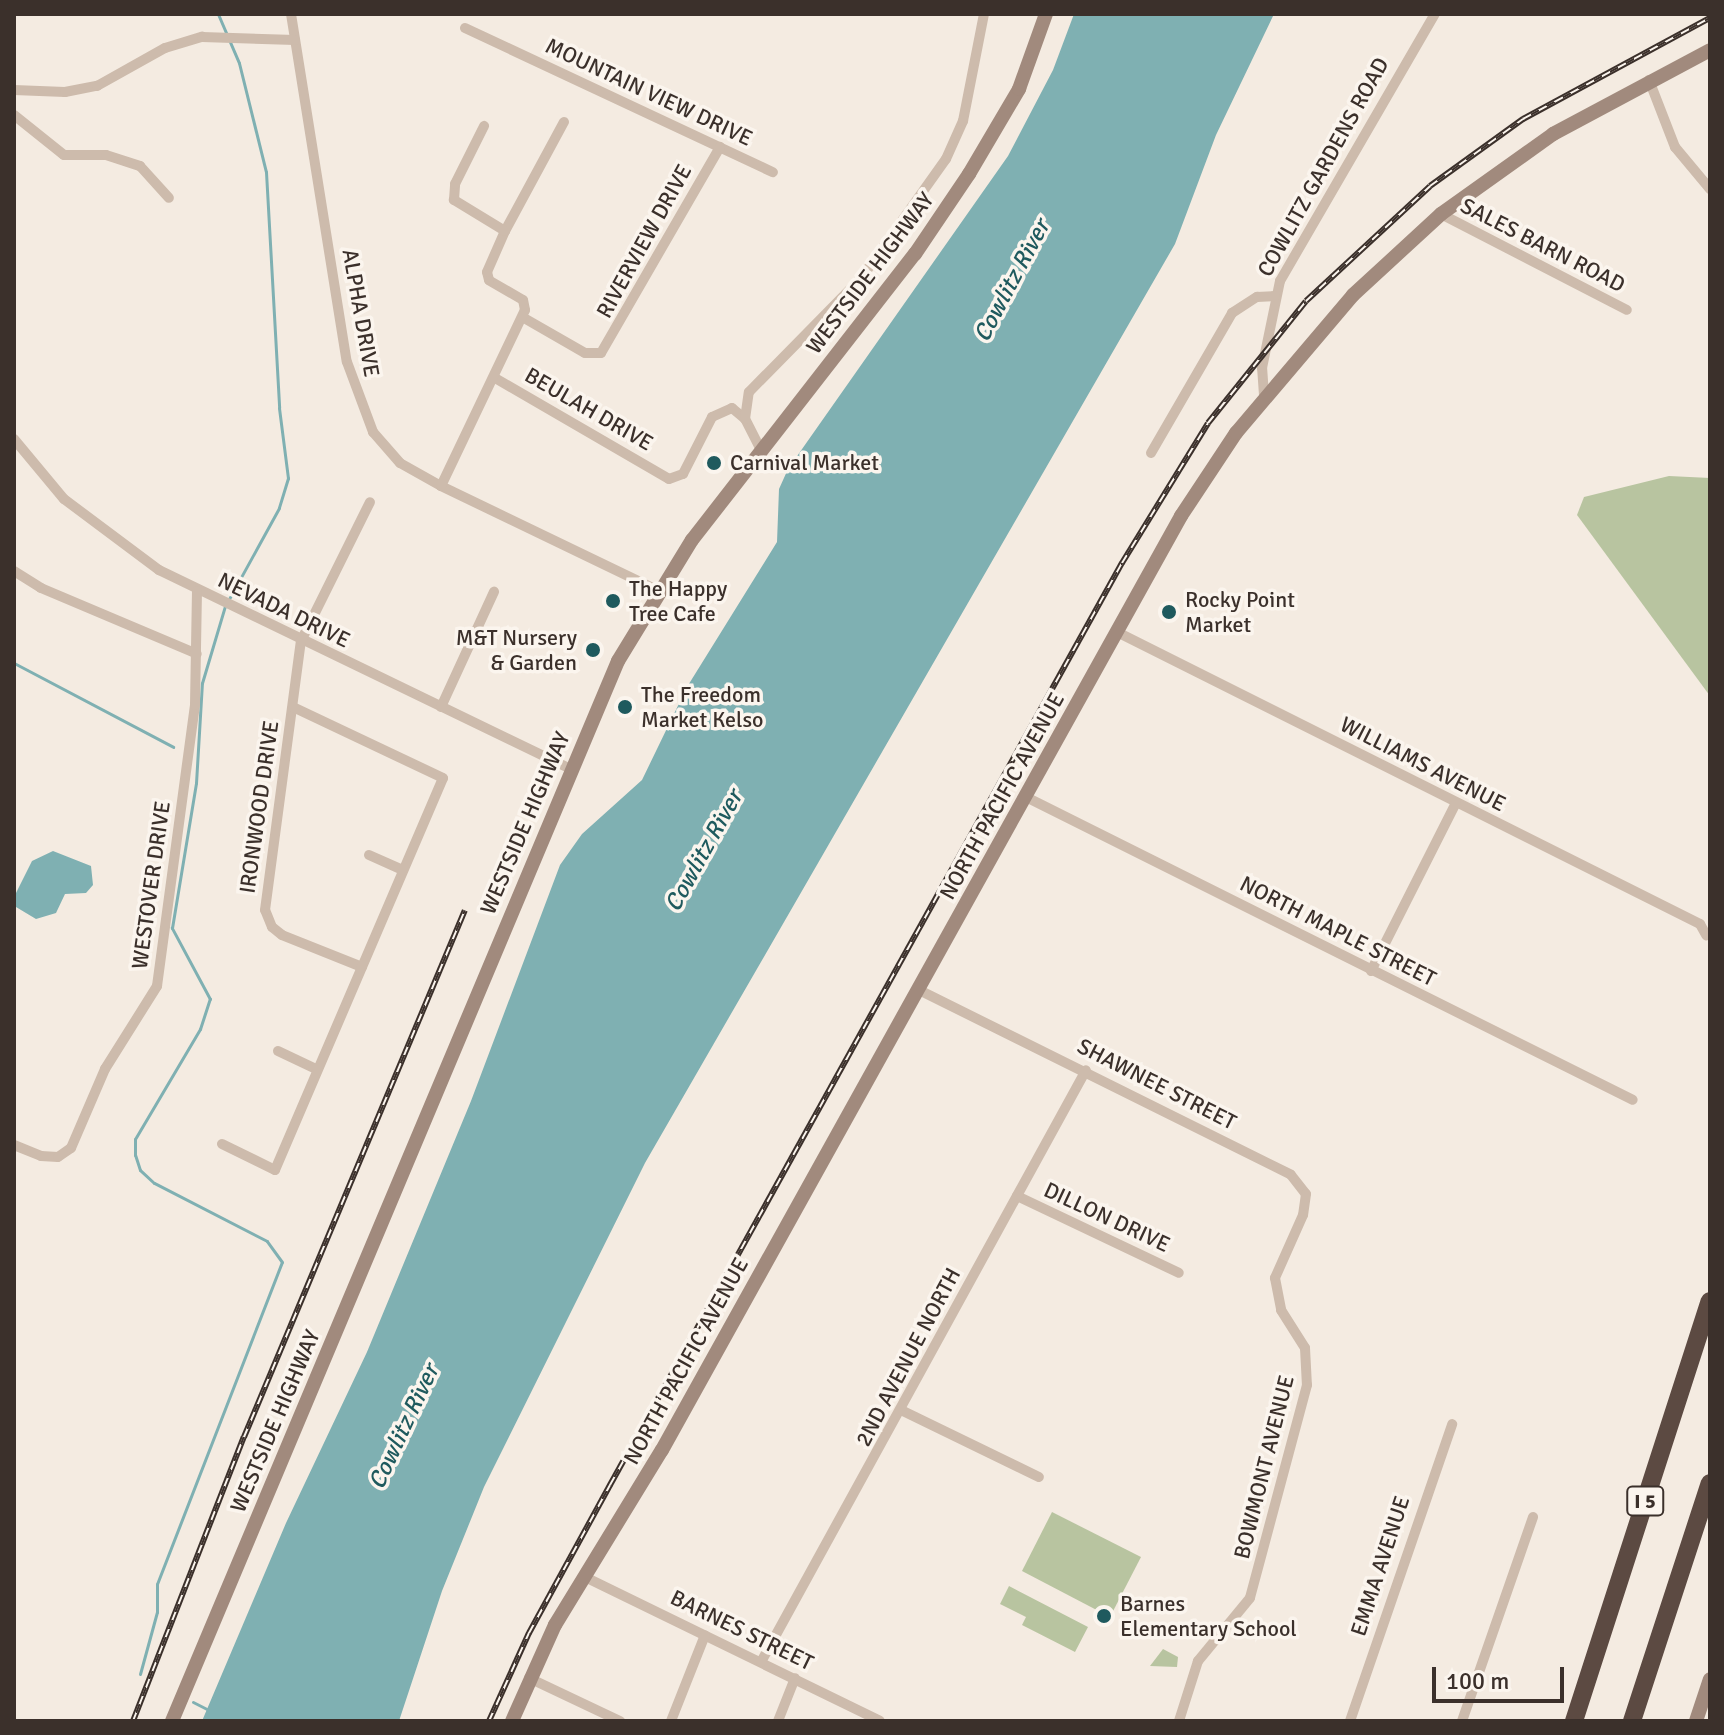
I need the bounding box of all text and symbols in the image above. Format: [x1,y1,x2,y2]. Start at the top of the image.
street label: MOUNTAIN VIEW DRIVE [541,32,757,152]
street label: COWLITZ GARDENS ROAD [1252,53,1394,281]
street label: RIVERVIEW DRIVE [591,160,697,322]
street label: WESTSIDE HIGHWAY [801,187,939,359]
street label: SALES BARN ROAD [1456,192,1630,298]
water label: Cowlitz River [968,215,1056,347]
street label: ALPHA DRIVE [337,247,385,379]
street label: BEULAH DRIVE [520,362,658,456]
place label: Carnival Market [730,450,879,476]
marker: Carnival Market [705,454,723,472]
street label: NEVADA DRIVE [214,567,354,653]
place label: The Happy Tree Cafe [629,575,727,626]
place label: Rocky Point Market [1185,586,1295,638]
marker: The Happy Tree Cafe [604,592,622,610]
marker: Rocky Point Market [1160,603,1178,621]
place label: M&T Nursery & Garden [456,624,577,676]
marker: M&T Nursery & Garden [584,641,602,659]
place label: The Freedom Market Kelso [641,681,763,732]
street label: NORTH PACIFIC AVENUE [934,688,1070,904]
marker: The Freedom Market Kelso [616,698,634,716]
street label: WILLIAMS AVENUE [1336,711,1510,817]
street label: IRONWOOD DRIVE [234,719,284,895]
street label: WESTSIDE HIGHWAY [475,728,575,918]
water label: Cowlitz River [659,785,749,917]
street label: WESTOVER DRIVE [126,799,176,971]
street label: NORTH MAPLE STREET [1236,870,1440,992]
street label: SHAWNEE STREET [1073,1033,1241,1135]
street label: DILLON DRIVE [1040,1176,1174,1258]
street label: NORTH PACIFIC AVENUE [618,1253,754,1469]
street label: 2ND AVENUE NORTH [850,1263,966,1451]
street label: WESTSIDE HIGHWAY [225,1326,325,1516]
water label: Cowlitz River [363,1360,445,1494]
street label: BOWMONT AVENUE [1228,1372,1300,1562]
road number: I 5 [1625,1485,1665,1517]
street label: EMMA AVENUE [1345,1493,1415,1639]
street label: BARNES STREET [666,1584,818,1676]
place label: Barnes Elementary School [1120,1590,1297,1642]
marker: Barnes Elementary School [1095,1607,1113,1625]
scale bar [1436,1651,1568,1701]
text: 100 m [1446,1666,1509,1696]

